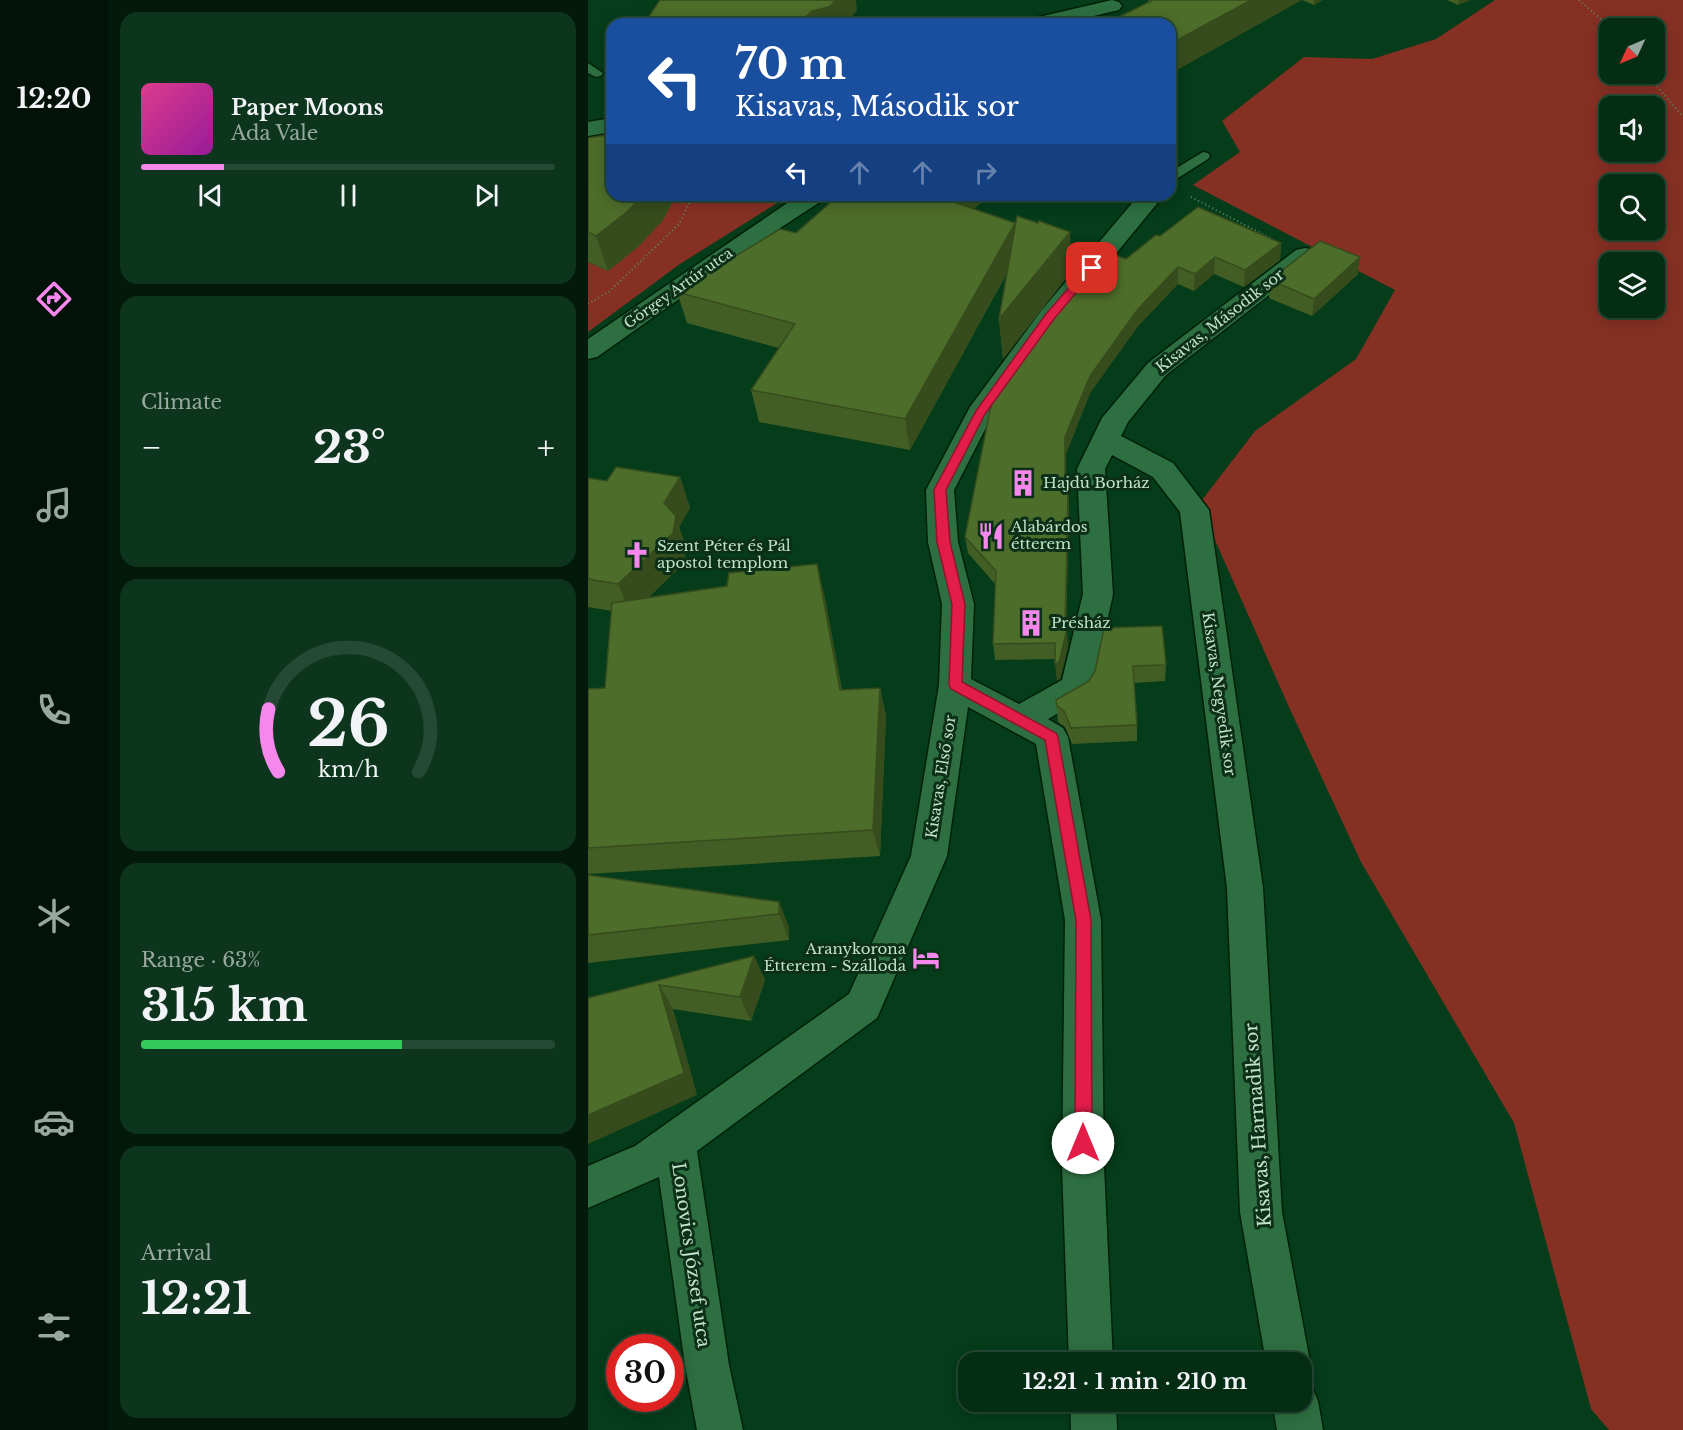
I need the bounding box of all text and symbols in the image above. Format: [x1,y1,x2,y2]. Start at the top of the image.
north arrow [1599,18,1665,84]
map controls [1599,18,1665,318]
text: 70 m [735,38,846,90]
icon: left [636,42,714,120]
text: 12:20 [17,82,91,115]
text: Kisavas, Második sor [735,90,1019,123]
text: Paper Moons [231,94,384,121]
button: sound [1599,96,1665,162]
text: Ada Vale [231,121,318,145]
icon: left [780,156,813,189]
icon: ahead [843,156,876,189]
icon: ahead [906,156,939,189]
icon: right [969,156,1002,189]
button: search [1599,174,1665,240]
icon: previous [194,179,227,212]
icon: pause [332,179,365,212]
icon: next [470,179,503,212]
pin [1066,242,1117,293]
street label: Görgey Artúr utca [620,244,736,332]
icon: arrive [1075,251,1108,284]
button: layers [1599,252,1665,318]
street label: Kisavas, Második sor [1152,264,1288,377]
icon: directions [33,278,75,320]
text: Climate [141,390,222,414]
text: 23° [313,419,386,475]
text: − [141,427,162,468]
text: + [537,427,555,468]
building icon: Hajdú Borház [1008,468,1038,498]
place label: Hajdú Borház [1043,473,1150,492]
icon: music [33,484,75,526]
place label: Alabárdos étterem [1010,517,1088,553]
restaurant icon: Alabárdos étterem [976,521,1006,551]
place label: Szent Péter és Pál apostol templom [657,536,791,572]
church icon: Szent Péter és Pál apostol templom [622,540,652,570]
building icon: Présház [1016,608,1046,638]
street label: Kisavas, Negyedik sor [1199,611,1241,778]
place label: Présház [1051,613,1111,632]
text: 26 [307,685,389,763]
icon: phone [33,689,75,731]
street label: Kisavas, Első sor [921,713,960,840]
text: km/h [318,756,379,783]
icon: climate [33,895,75,937]
place label: Aranykorona Étterem - Szálloda [764,939,907,975]
hotel icon: Aranykorona Étterem - Szálloda [911,943,941,973]
text: Range · 63% [141,948,261,972]
text: 315 km [141,977,308,1033]
street label: Kisavas, Harmadik sor [1240,1022,1276,1228]
icon: car [33,1101,75,1143]
position arrow [1051,1111,1115,1175]
street label: Lonovics József utca [667,1161,715,1349]
text: Arrival [141,1241,212,1265]
text: 12:21 [141,1270,252,1326]
icon: filters [33,1306,75,1348]
speed limit sign: 30 [606,1334,684,1412]
text: 12:21 · 1 min · 210 m [1023,1368,1247,1395]

